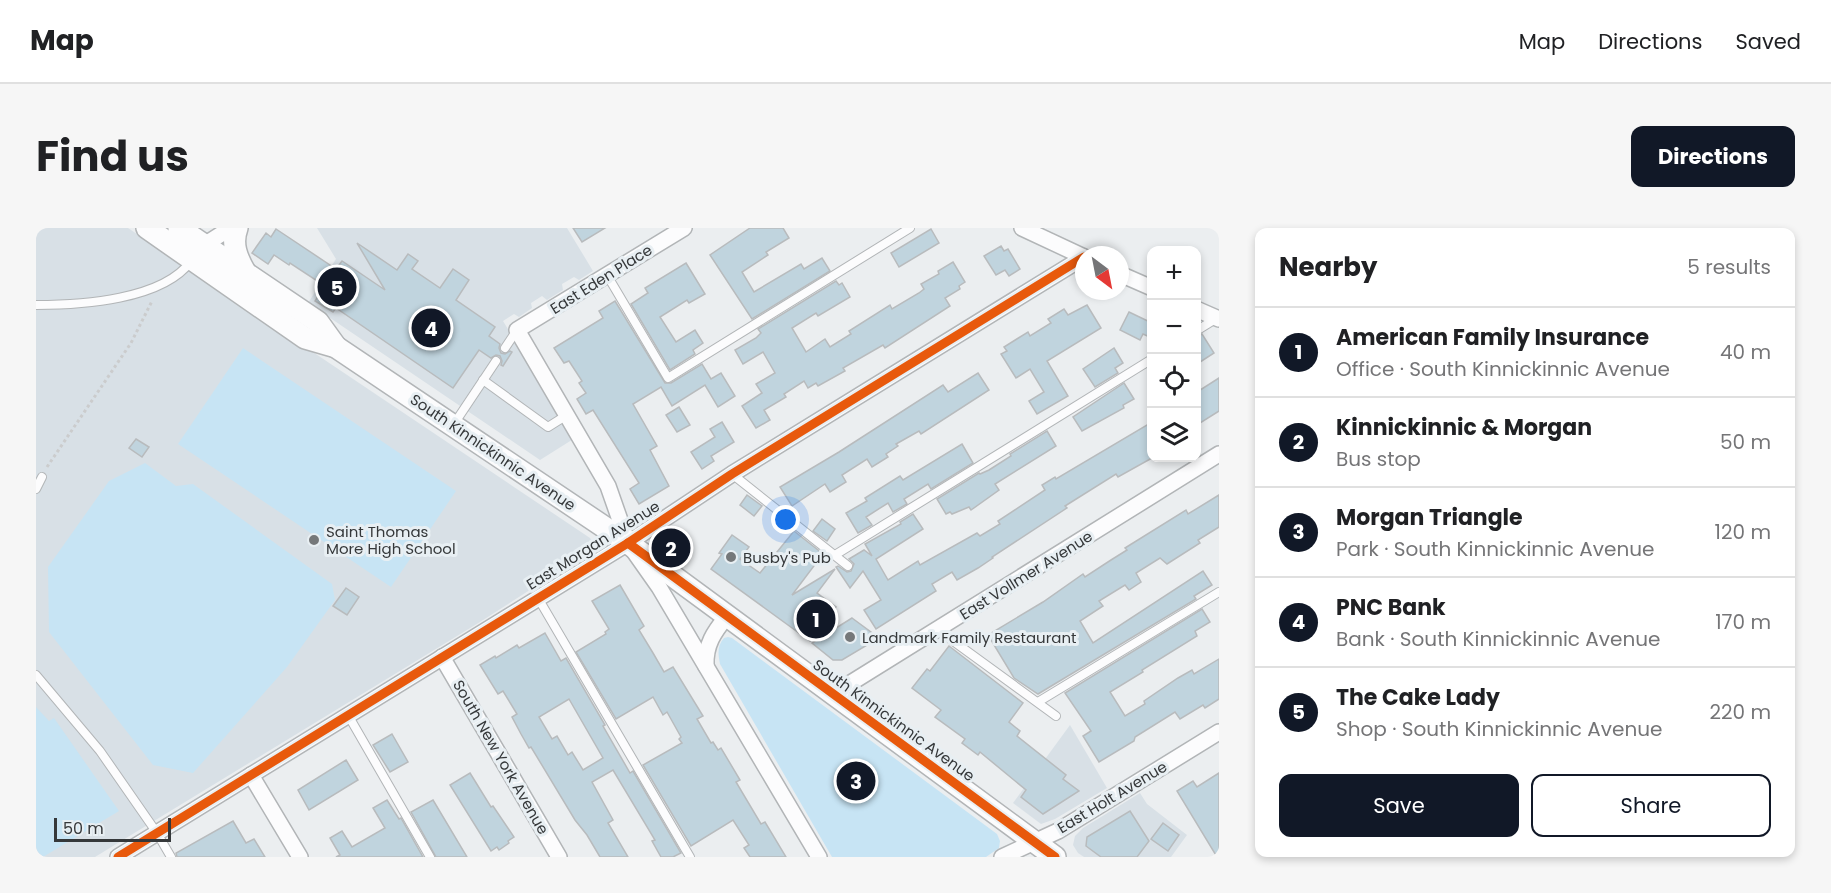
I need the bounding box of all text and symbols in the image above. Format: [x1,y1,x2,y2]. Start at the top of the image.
text: Map [30,21,94,60]
text: Map [1519,27,1565,56]
text: Directions [1598,27,1702,56]
text: Saved [1735,27,1801,56]
button: Directions [1631,126,1795,187]
text: Find us [36,127,189,186]
street label: East Eden Place [546,239,656,319]
north arrow [1075,246,1129,300]
map controls [1147,246,1201,462]
button: + [1147,246,1201,300]
text: Nearby [1279,249,1377,285]
text: 5 results [1687,253,1771,281]
pin: 5 [318,264,356,310]
button: − [1147,300,1201,354]
pin: 4 [412,306,450,350]
text: American Family Insurance [1336,322,1649,353]
text: 1 [1295,338,1302,366]
text: 40 m [1720,338,1771,366]
button: locate [1147,354,1201,408]
text: Office · South Kinnickinnic Avenue [1336,355,1670,383]
street label: South Kinnickinnic Avenue [406,389,580,515]
button: layers [1147,408,1201,462]
text: Kinnickinnic & Morgan [1336,412,1592,443]
text: 2 [1293,428,1304,456]
text: 50 m [1720,428,1771,456]
text: Bus stop [1336,445,1421,473]
street label: East Morgan Avenue [522,495,664,595]
text: Morgan Triangle [1336,502,1523,533]
your location [771,505,800,534]
text: 3 [1292,518,1305,546]
text: 120 m [1715,518,1771,546]
place label: Saint Thomas More High School [326,521,456,559]
pin: 2 [652,526,690,570]
street label: East Vollmer Avenue [956,526,1096,624]
marker: Saint Thomas More High School [307,533,321,547]
text: Park · South Kinnickinnic Avenue [1336,535,1654,563]
place label: Busby's Pub [743,547,831,568]
marker: Busby's Pub [724,550,738,564]
text: PNC Bank [1336,592,1446,623]
pin: 1 [796,596,836,642]
text: 4 [1292,608,1305,636]
text: 170 m [1715,608,1771,636]
text: Bank · South Kinnickinnic Avenue [1336,625,1660,653]
place label: Landmark Family Restaurant [862,627,1077,648]
marker: Landmark Family Restaurant [843,630,857,644]
street label: South Kinnickinnic Avenue [809,654,979,786]
street label: South New York Avenue [448,676,554,838]
text: The Cake Lady [1336,682,1500,713]
text: 5 [1292,698,1305,726]
text: 220 m [1710,698,1771,726]
text: Shop · South Kinnickinnic Avenue [1336,715,1662,743]
street label: East Holt Avenue [1053,756,1171,838]
pin: 3 [836,758,876,804]
button: Save [1279,774,1519,837]
button: Share [1531,774,1771,837]
scale bar [54,815,171,842]
text: 50 m [63,817,104,840]

